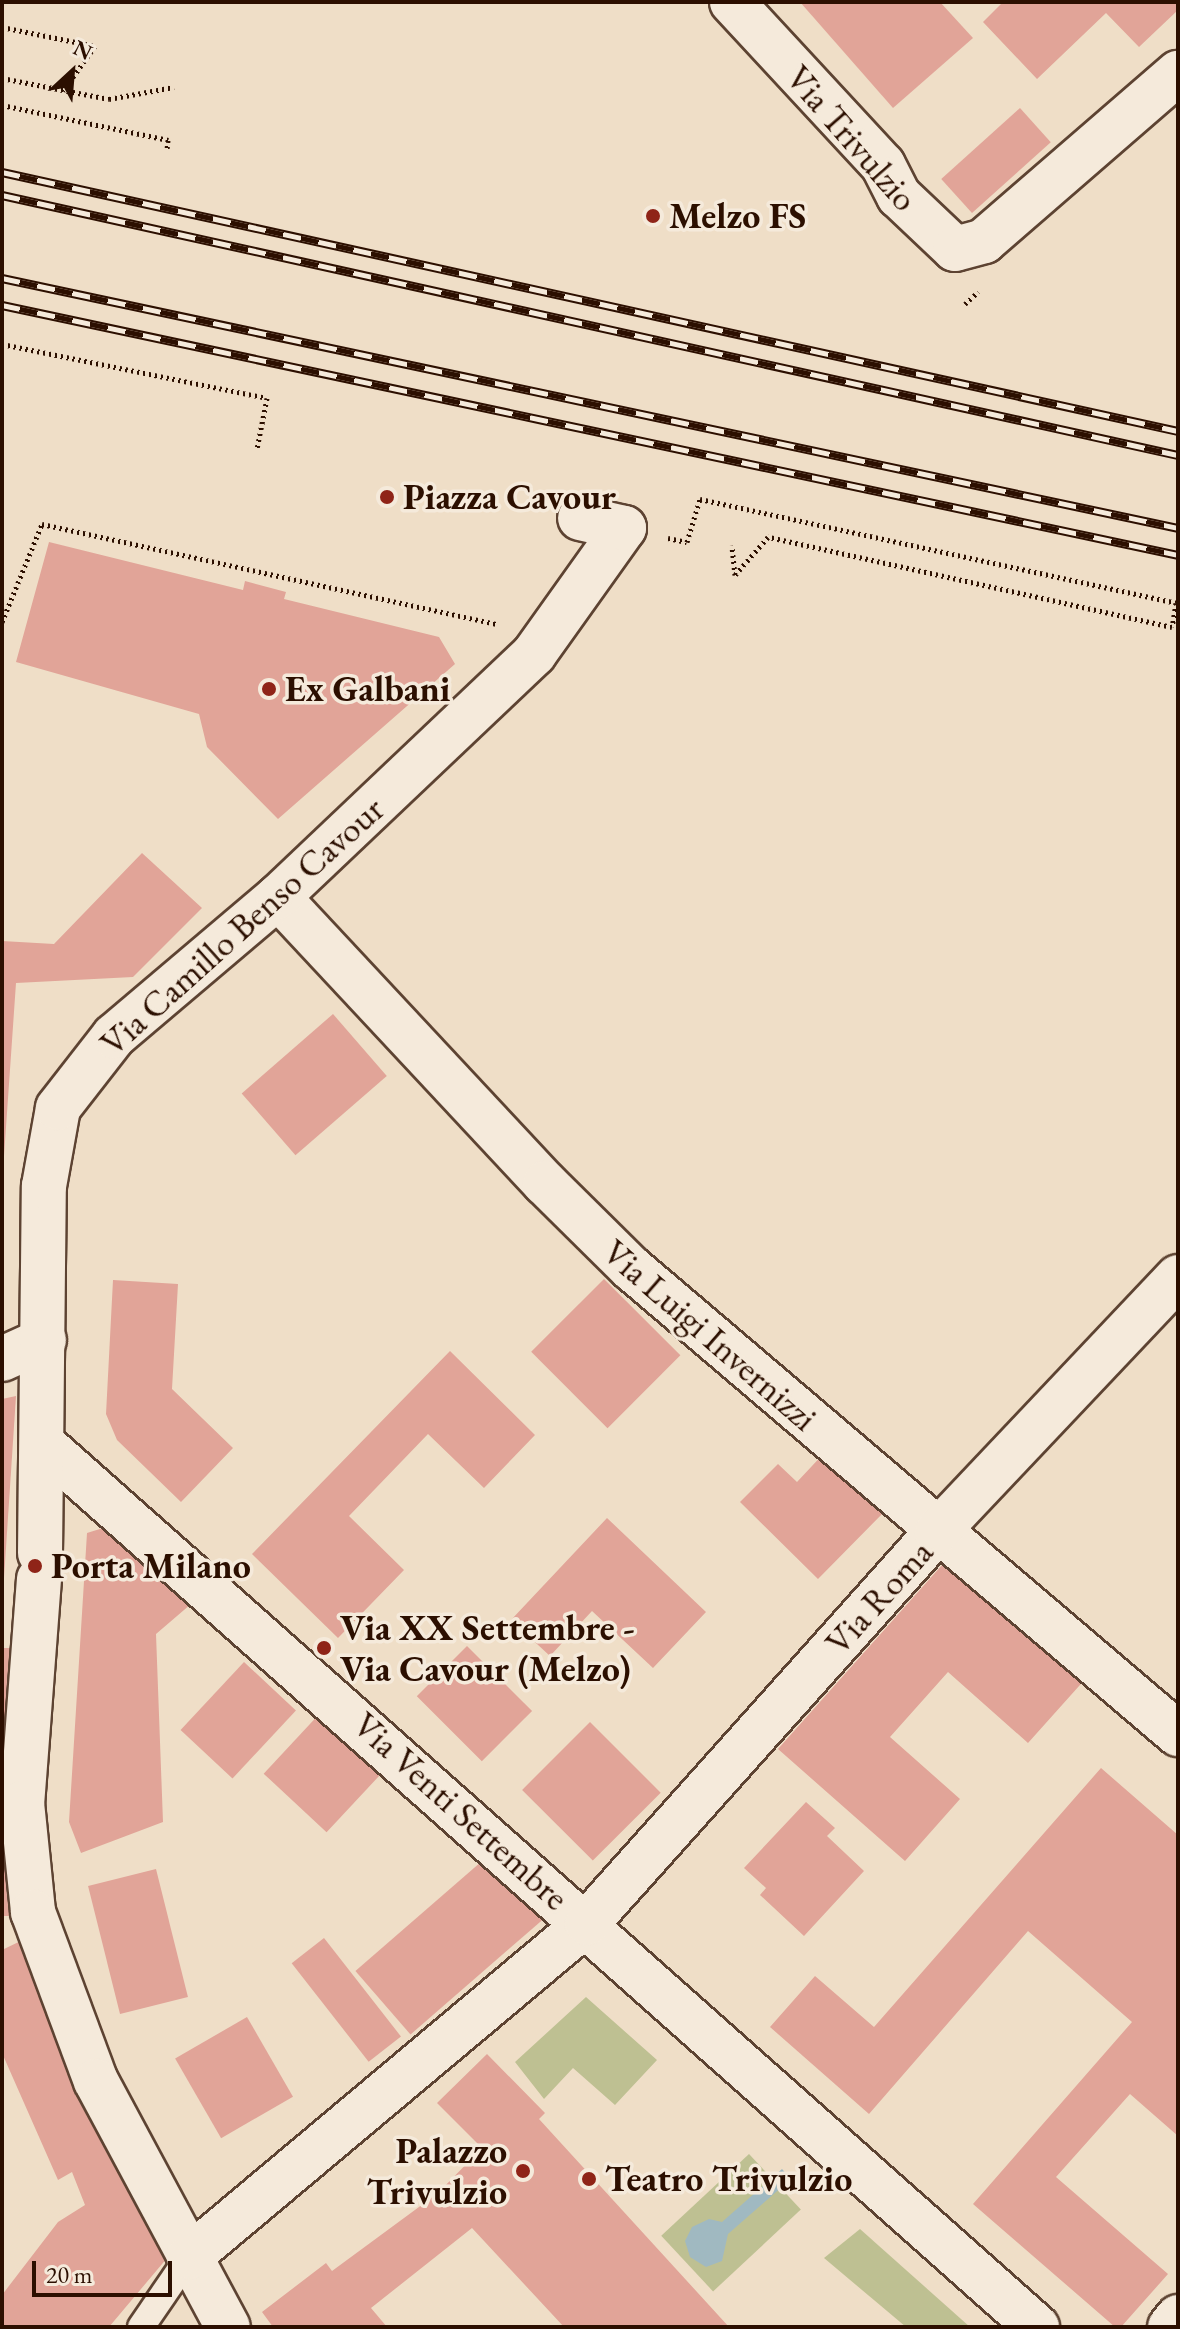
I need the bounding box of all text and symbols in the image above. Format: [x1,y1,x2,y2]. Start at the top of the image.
north arrow [32,32,112,112]
text: N [68,33,97,67]
street label: Via Trivulzio [777,56,927,220]
place label: Melzo FS [669,194,806,238]
marker: Melzo FS [644,207,662,225]
place label: Piazza Cavour [403,475,616,519]
marker: Piazza Cavour [378,488,396,506]
place label: Ex Galbani [285,667,450,711]
marker: Ex Galbani [260,680,278,698]
street label: Via Camillo Benso Cavour [91,787,393,1065]
street label: Via Luigi Invernizzi [594,1230,826,1440]
street label: Via Roma [816,1531,942,1663]
place label: Porta Milano [51,1544,251,1588]
marker: Porta Milano [26,1557,44,1575]
place label: Via XX Settembre - Via Cavour (Melzo) [340,1605,635,1690]
marker: Via XX Settembre - Via Cavour (Melzo) [315,1639,333,1657]
street label: Via Venti Settembre [344,1703,578,1919]
place label: Palazzo Trivulzio [367,2128,507,2213]
place label: Teatro Trivulzio [605,2157,852,2201]
marker: Palazzo Trivulzio [514,2162,532,2180]
marker: Teatro Trivulzio [580,2170,598,2188]
scale bar [36,2245,176,2295]
text: 20 m [46,2259,93,2290]

